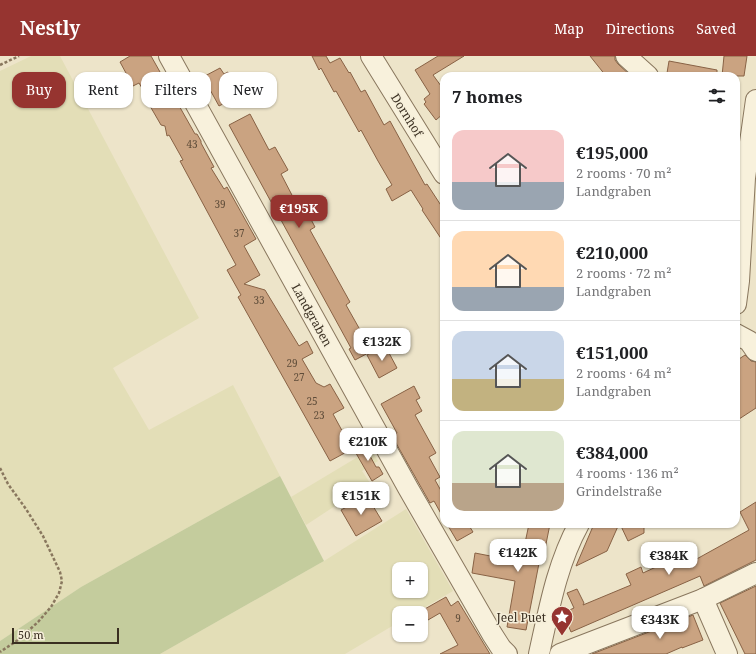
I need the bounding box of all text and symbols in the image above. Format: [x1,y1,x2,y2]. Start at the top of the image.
text: Nestly [20,15,80,41]
text: Map [554,19,584,38]
text: Directions [606,19,674,38]
text: Saved [696,19,736,38]
chip: Buy [12,72,66,108]
chip: Rent [74,72,133,108]
chip: Filters [141,72,211,108]
chip: New [219,72,277,108]
text: 7 homes [452,85,522,108]
icon: filters [706,85,728,107]
street label: Dornhof [387,90,428,141]
house number: 43 [186,137,198,151]
text: €195,000 [576,141,648,164]
icon: home [484,146,532,194]
text: 2 rooms · 70 m² [576,164,671,182]
text: Landgraben [576,182,651,200]
pin: €195K [271,195,327,229]
house number: 39 [214,197,226,211]
text: €195K [280,199,318,217]
house number: 37 [233,226,245,240]
text: €210,000 [576,241,648,264]
icon: home [484,247,532,295]
text: 2 rooms · 72 m² [576,264,671,282]
street label: Landgraben [288,280,336,350]
text: Landgraben [576,282,651,300]
house number: 33 [253,293,265,307]
pin: €132K [354,328,410,362]
text: €132K [363,332,401,350]
text: €151,000 [576,341,648,364]
icon: home [484,347,532,395]
house number: 29 [286,356,298,370]
text: 2 rooms · 64 m² [576,364,671,382]
house number: 27 [293,370,305,384]
text: Landgraben [576,382,651,400]
house number: 25 [306,394,318,408]
house number: 23 [313,408,325,422]
pin: €210K [340,428,396,462]
text: €210K [349,432,387,450]
text: €384,000 [576,441,648,464]
icon: home [484,447,532,495]
text: 4 rooms · 136 m² [576,464,679,482]
pin: €151K [333,482,389,516]
text: Grindelstraße [576,482,662,500]
text: €151K [342,486,380,504]
pin: €142K [490,539,546,573]
pin: €384K [641,542,697,576]
text: €142K [499,543,537,561]
text: €384K [650,546,688,564]
map controls [392,562,428,642]
button: + [392,562,428,598]
place icon: Jeel Puet [549,604,575,637]
button: − [392,606,428,642]
pin: €343K [632,606,688,640]
place label: Jeel Puet [496,609,546,626]
text: €343K [641,610,679,628]
house number: 9 [455,611,461,625]
scale bar [12,626,119,645]
text: 50 m [18,627,44,642]

